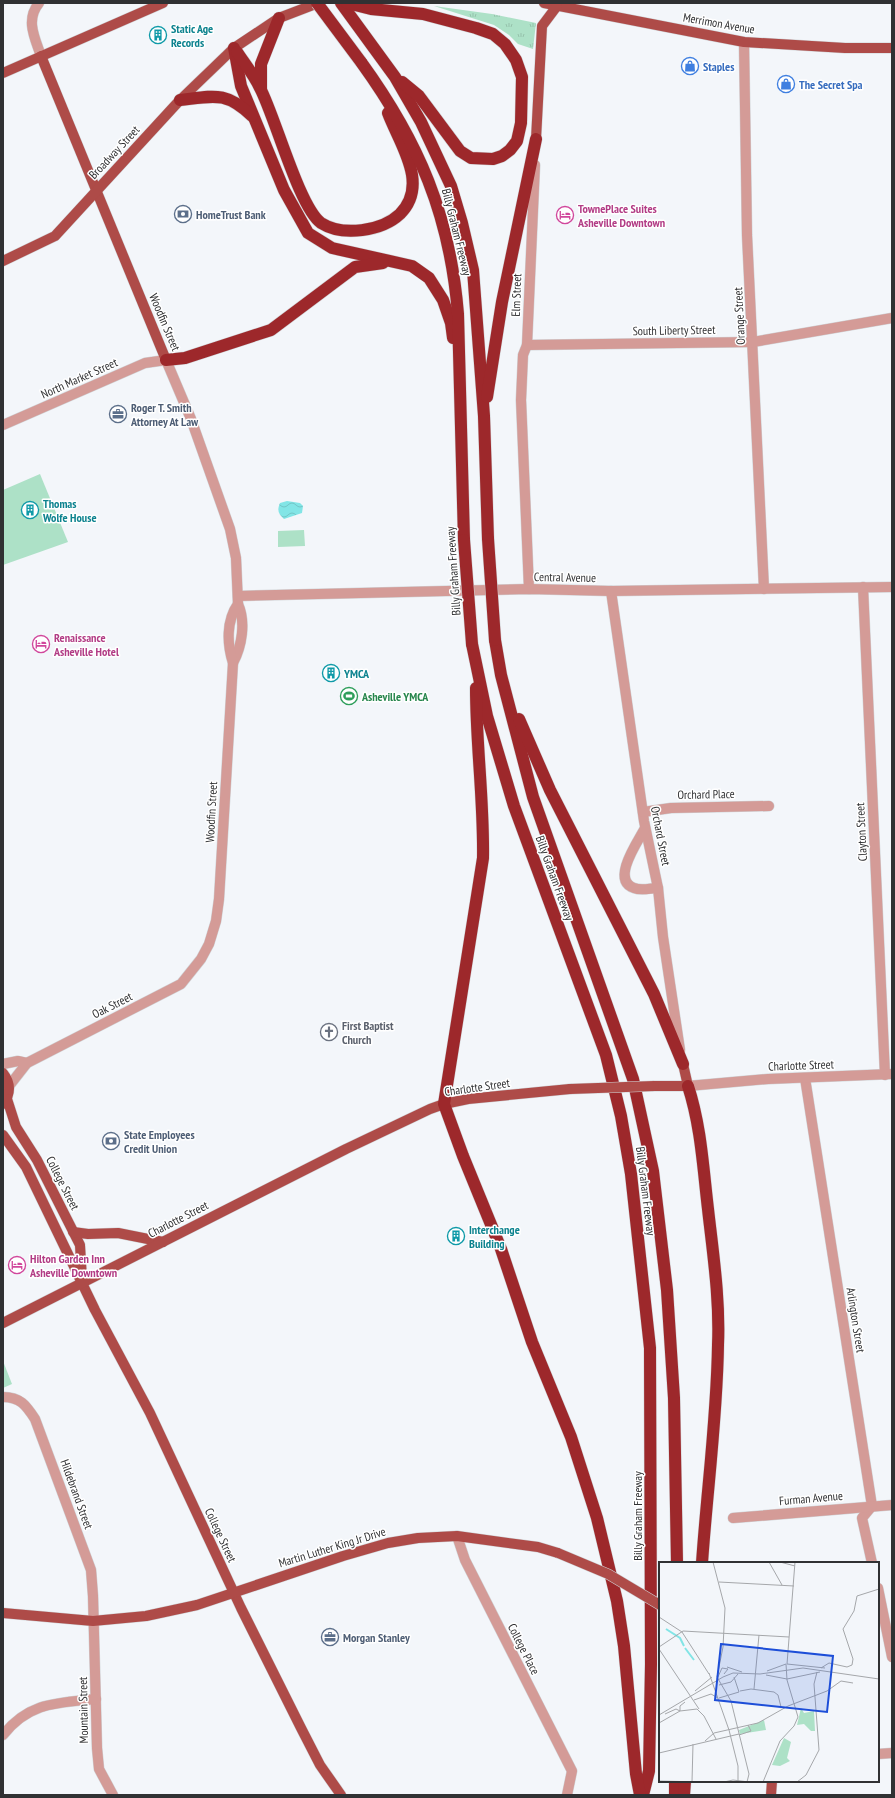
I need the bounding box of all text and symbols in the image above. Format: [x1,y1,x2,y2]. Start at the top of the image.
street label: Merrimon Avenue [682,9,756,37]
place label: Static Age Records [171,21,213,50]
building icon: Static Age Records [148,25,168,45]
shop icon: Staples [680,56,700,76]
place label: Staples [703,59,734,74]
shop icon: The Secret Spa [776,74,796,94]
place label: The Secret Spa [799,77,863,92]
street label: Broadway Street [85,122,143,182]
street label: Billy Graham Freeway [439,187,475,278]
place label: TownePlace Suites Asheville Downtown [577,201,665,230]
bank icon: HomeTrust Bank [173,204,193,224]
hotel icon: TownePlace Suites Asheville Downtown [555,205,575,225]
place label: HomeTrust Bank [196,207,266,222]
street label: Elm Street [508,272,524,317]
street label: Orange Street [730,286,748,345]
street label: Woodfin Street [146,291,184,354]
street label: South Liberty Street [632,322,716,338]
street label: North Market Street [38,354,120,402]
place label: Roger T. Smith Attorney At Law [130,400,199,429]
office icon: Roger T. Smith Attorney At Law [108,404,128,424]
place label: Thomas Wolfe House [42,496,97,525]
building icon: Thomas Wolfe House [20,500,40,520]
street label: Billy Graham Freeway [442,525,464,616]
street label: Central Avenue [534,569,596,585]
place label: Renaissance Asheville Hotel [53,630,119,659]
hotel icon: Renaissance Asheville Hotel [31,634,51,654]
building icon: YMCA [321,663,341,683]
place label: YMCA [343,666,370,681]
sports icon: Asheville YMCA [339,686,359,706]
place label: Asheville YMCA [361,689,429,704]
street label: Woodfin Street [202,780,220,843]
street label: Orchard Place [677,786,735,802]
street label: Clayton Street [852,802,870,862]
street label: Orchard Street [648,805,674,868]
street label: Billy Graham Freeway [533,833,577,923]
street label: Oak Street [89,988,135,1021]
place label: First Baptist Church [342,1018,394,1047]
church icon: First Baptist Church [319,1022,339,1042]
street label: Charlotte Street [768,1056,835,1074]
street label: Charlotte Street [443,1075,511,1099]
place label: State Employees Credit Union [124,1127,195,1156]
bank icon: State Employees Credit Union [101,1131,121,1151]
street label: Billy Graham Freeway [633,1146,659,1237]
street label: College Street [43,1154,83,1213]
street label: Charlotte Street [145,1197,211,1241]
place label: Interchange Building [469,1222,520,1251]
building icon: Interchange Building [446,1226,466,1246]
place label: Hilton Garden Inn Asheville Downtown [29,1251,117,1280]
hotel icon: Hilton Garden Inn Asheville Downtown [7,1255,27,1275]
street label: Arlington Street [843,1286,869,1354]
street label: Hildebrand Street [57,1457,97,1532]
street label: Billy Graham Freeway [630,1471,645,1561]
street label: Furman Avenue [779,1488,844,1508]
street label: College Street [202,1505,240,1565]
street label: Martin Luther King Jr Drive [277,1524,387,1570]
inset map [659,1562,879,1782]
street label: College Place [505,1621,543,1677]
office icon: Morgan Stanley [320,1627,340,1647]
place label: Morgan Stanley [343,1630,410,1645]
street label: Mountain Street [75,1676,91,1743]

